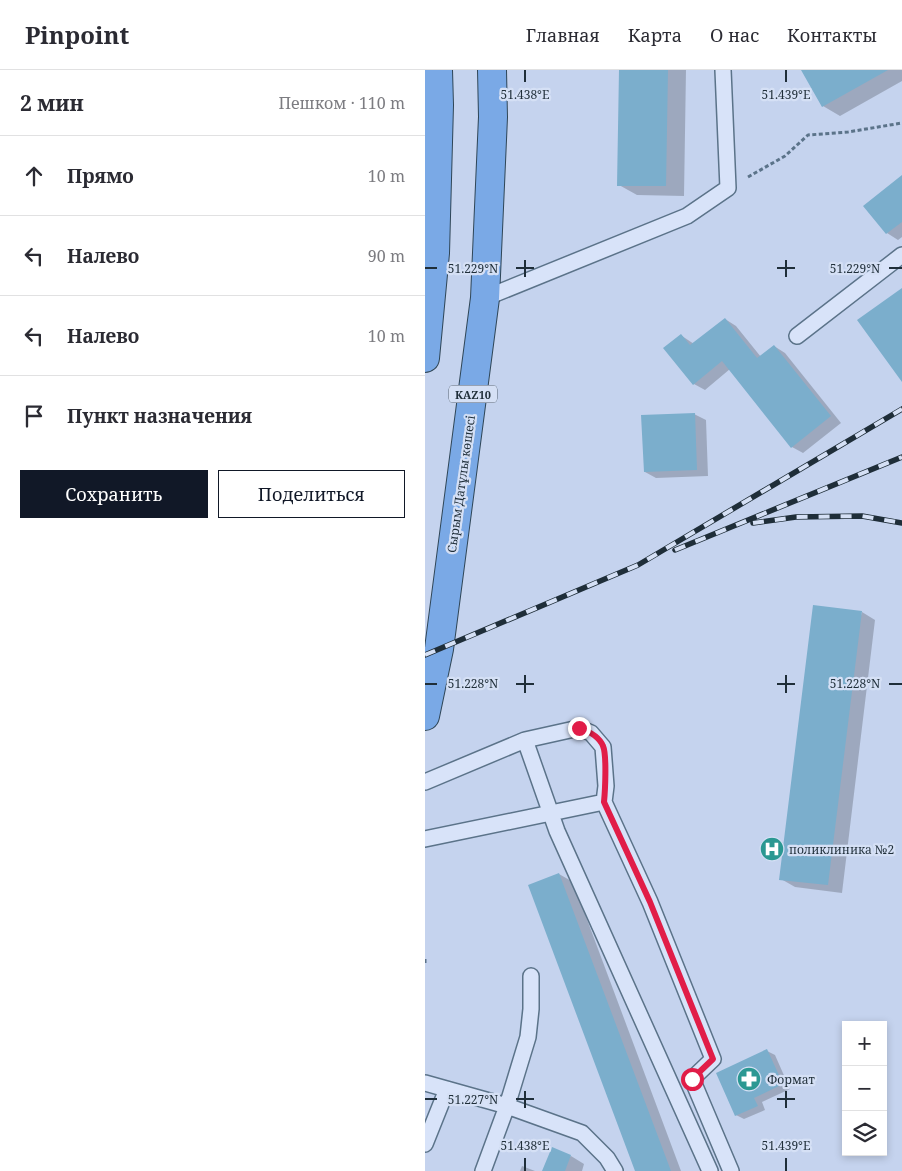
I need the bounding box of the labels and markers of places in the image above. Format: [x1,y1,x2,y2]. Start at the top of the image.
hospital icon: поликлиника №2 [759,836,785,862]
place label: поликлиника №2 [789,841,894,858]
pharmacy icon: Формат [736,1066,762,1092]
place label: Формат [767,1071,816,1088]

